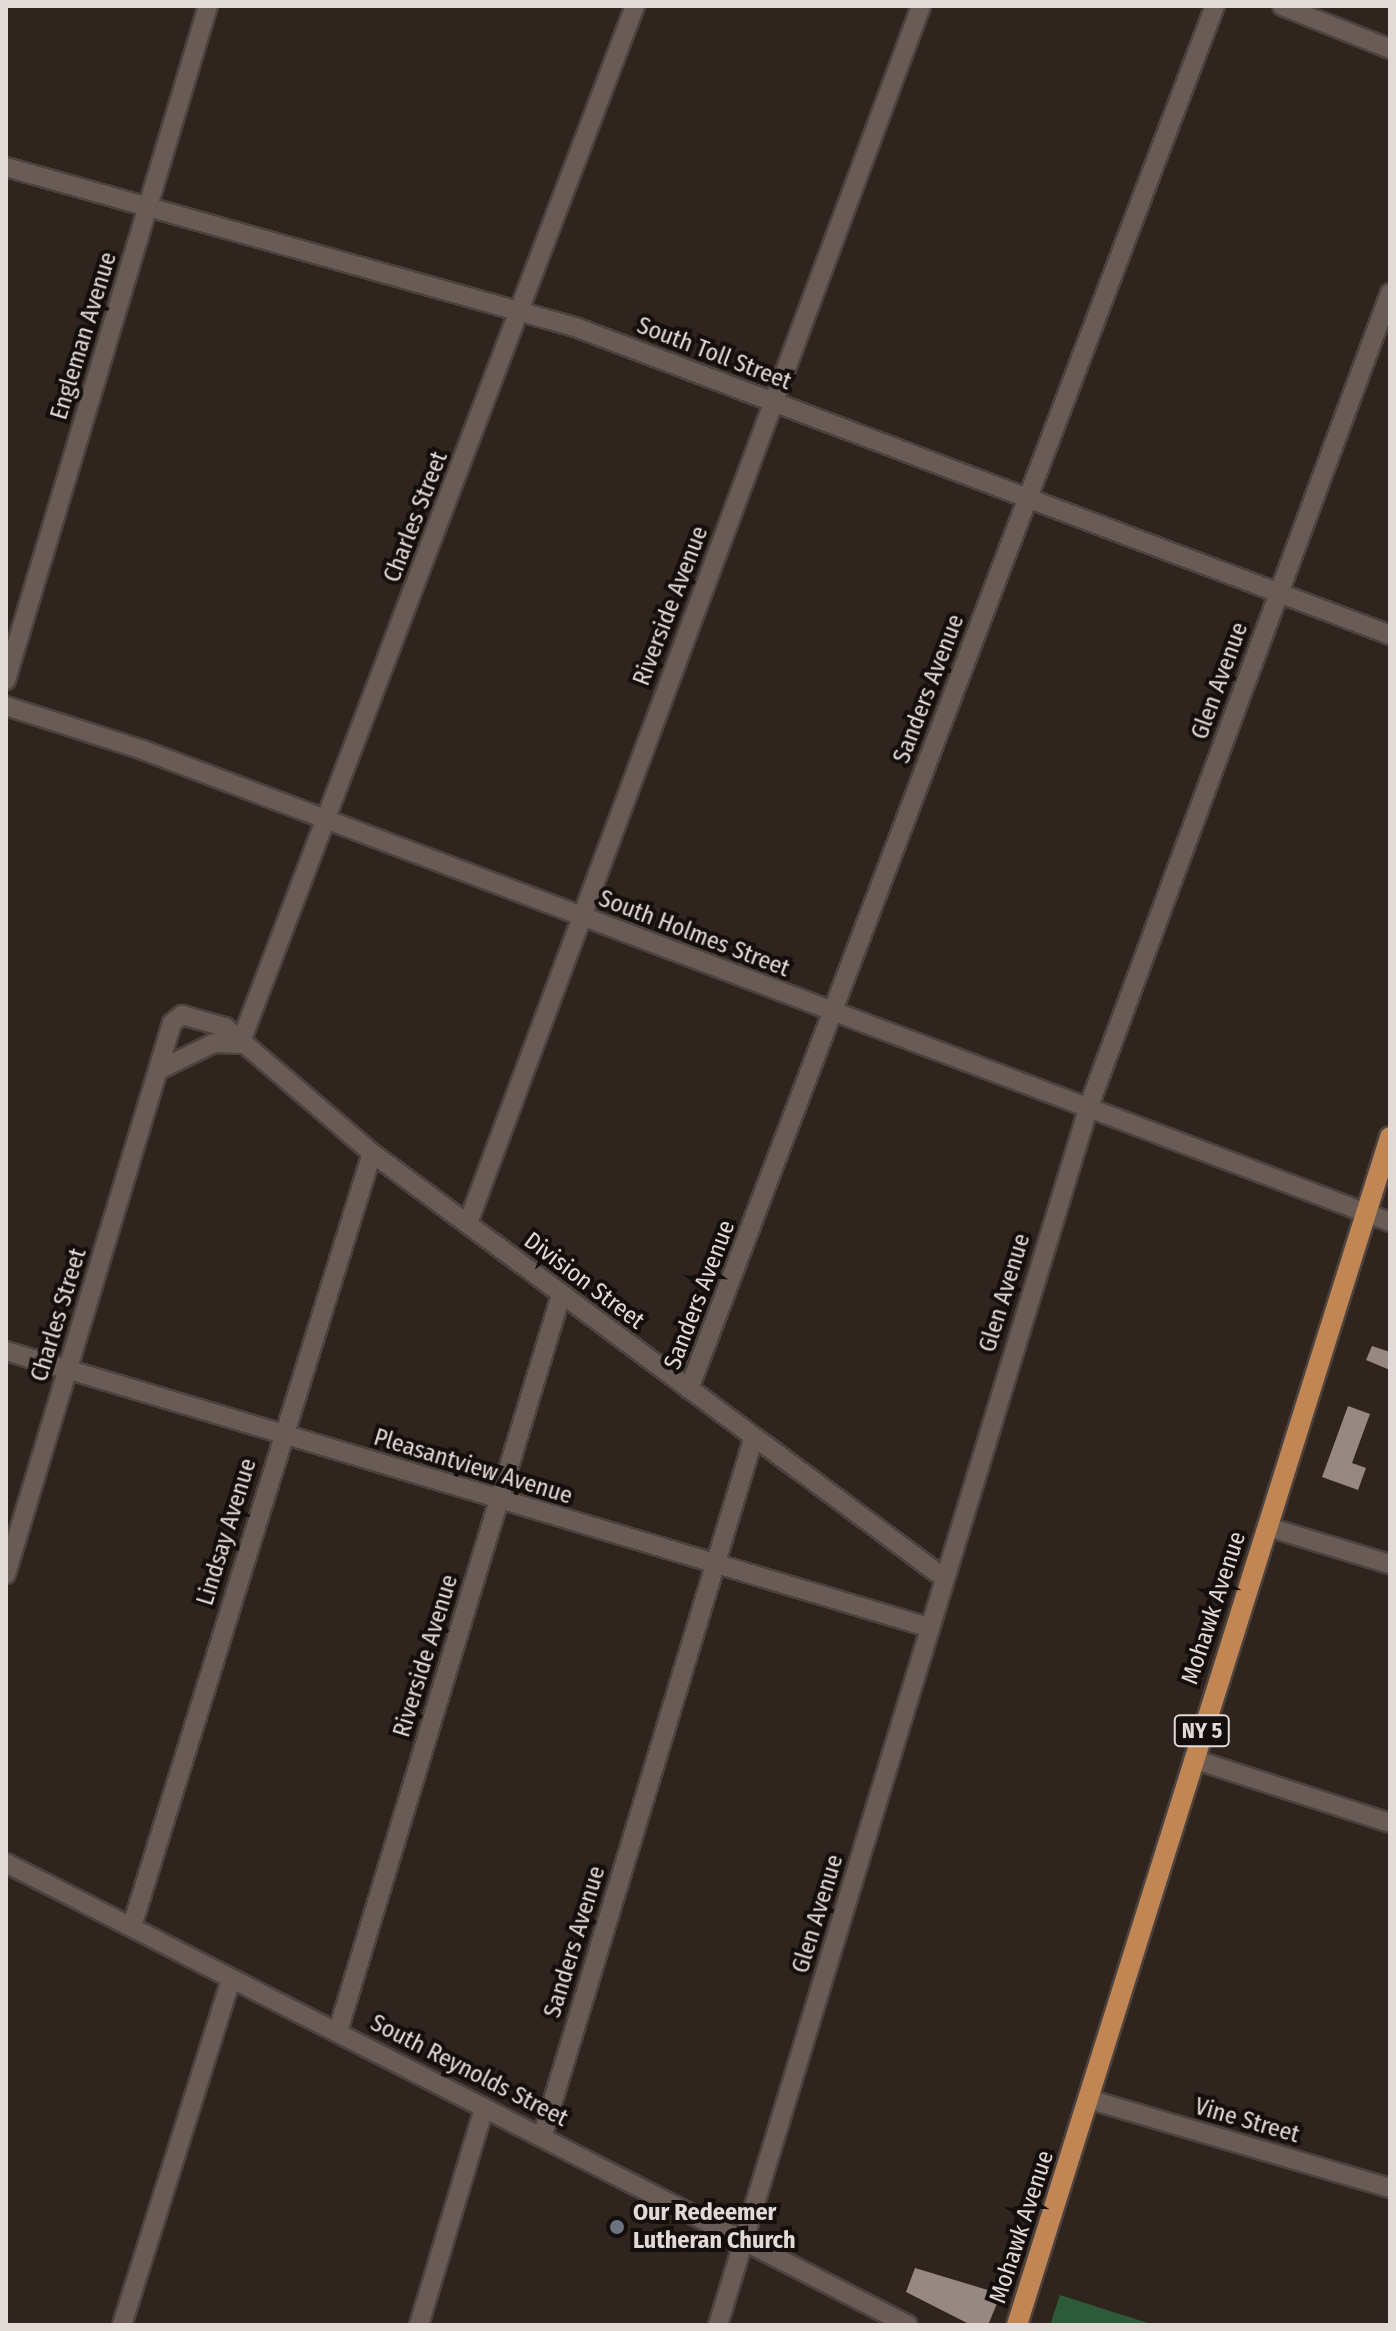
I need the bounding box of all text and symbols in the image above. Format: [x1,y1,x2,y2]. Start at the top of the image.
street label: Engleman Avenue [45,249,123,423]
street label: South Toll Street [633,311,795,397]
street label: Charles Street [378,448,454,586]
street label: Riverside Avenue [627,522,715,690]
street label: Sanders Avenue [887,611,971,767]
street label: Glen Avenue [1186,619,1254,743]
street label: South Holmes Street [595,884,793,984]
street label: Sanders Avenue [658,1217,742,1373]
street label: Division Street [518,1226,650,1336]
street label: Glen Avenue [973,1230,1037,1356]
street label: Charles Street [25,1245,93,1385]
street label: Pleasantview Avenue [370,1423,576,1511]
street label: Lindsay Avenue [191,1455,263,1609]
street label: Mohawk Avenue [1176,1528,1252,1688]
street label: Riverside Avenue [388,1571,464,1741]
road number: NY 5 [1172,1713,1232,1749]
street label: Glen Avenue [786,1851,850,1977]
street label: Sanders Avenue [538,1863,612,2021]
street label: South Reynolds Street [365,2009,573,2133]
street label: Vine Street [1191,2092,1303,2150]
street label: Mohawk Avenue [984,2147,1060,2307]
place label: Our Redeemer Lutheran Church [633,2199,796,2255]
marker: Our Redeemer Lutheran Church [608,2218,626,2236]

